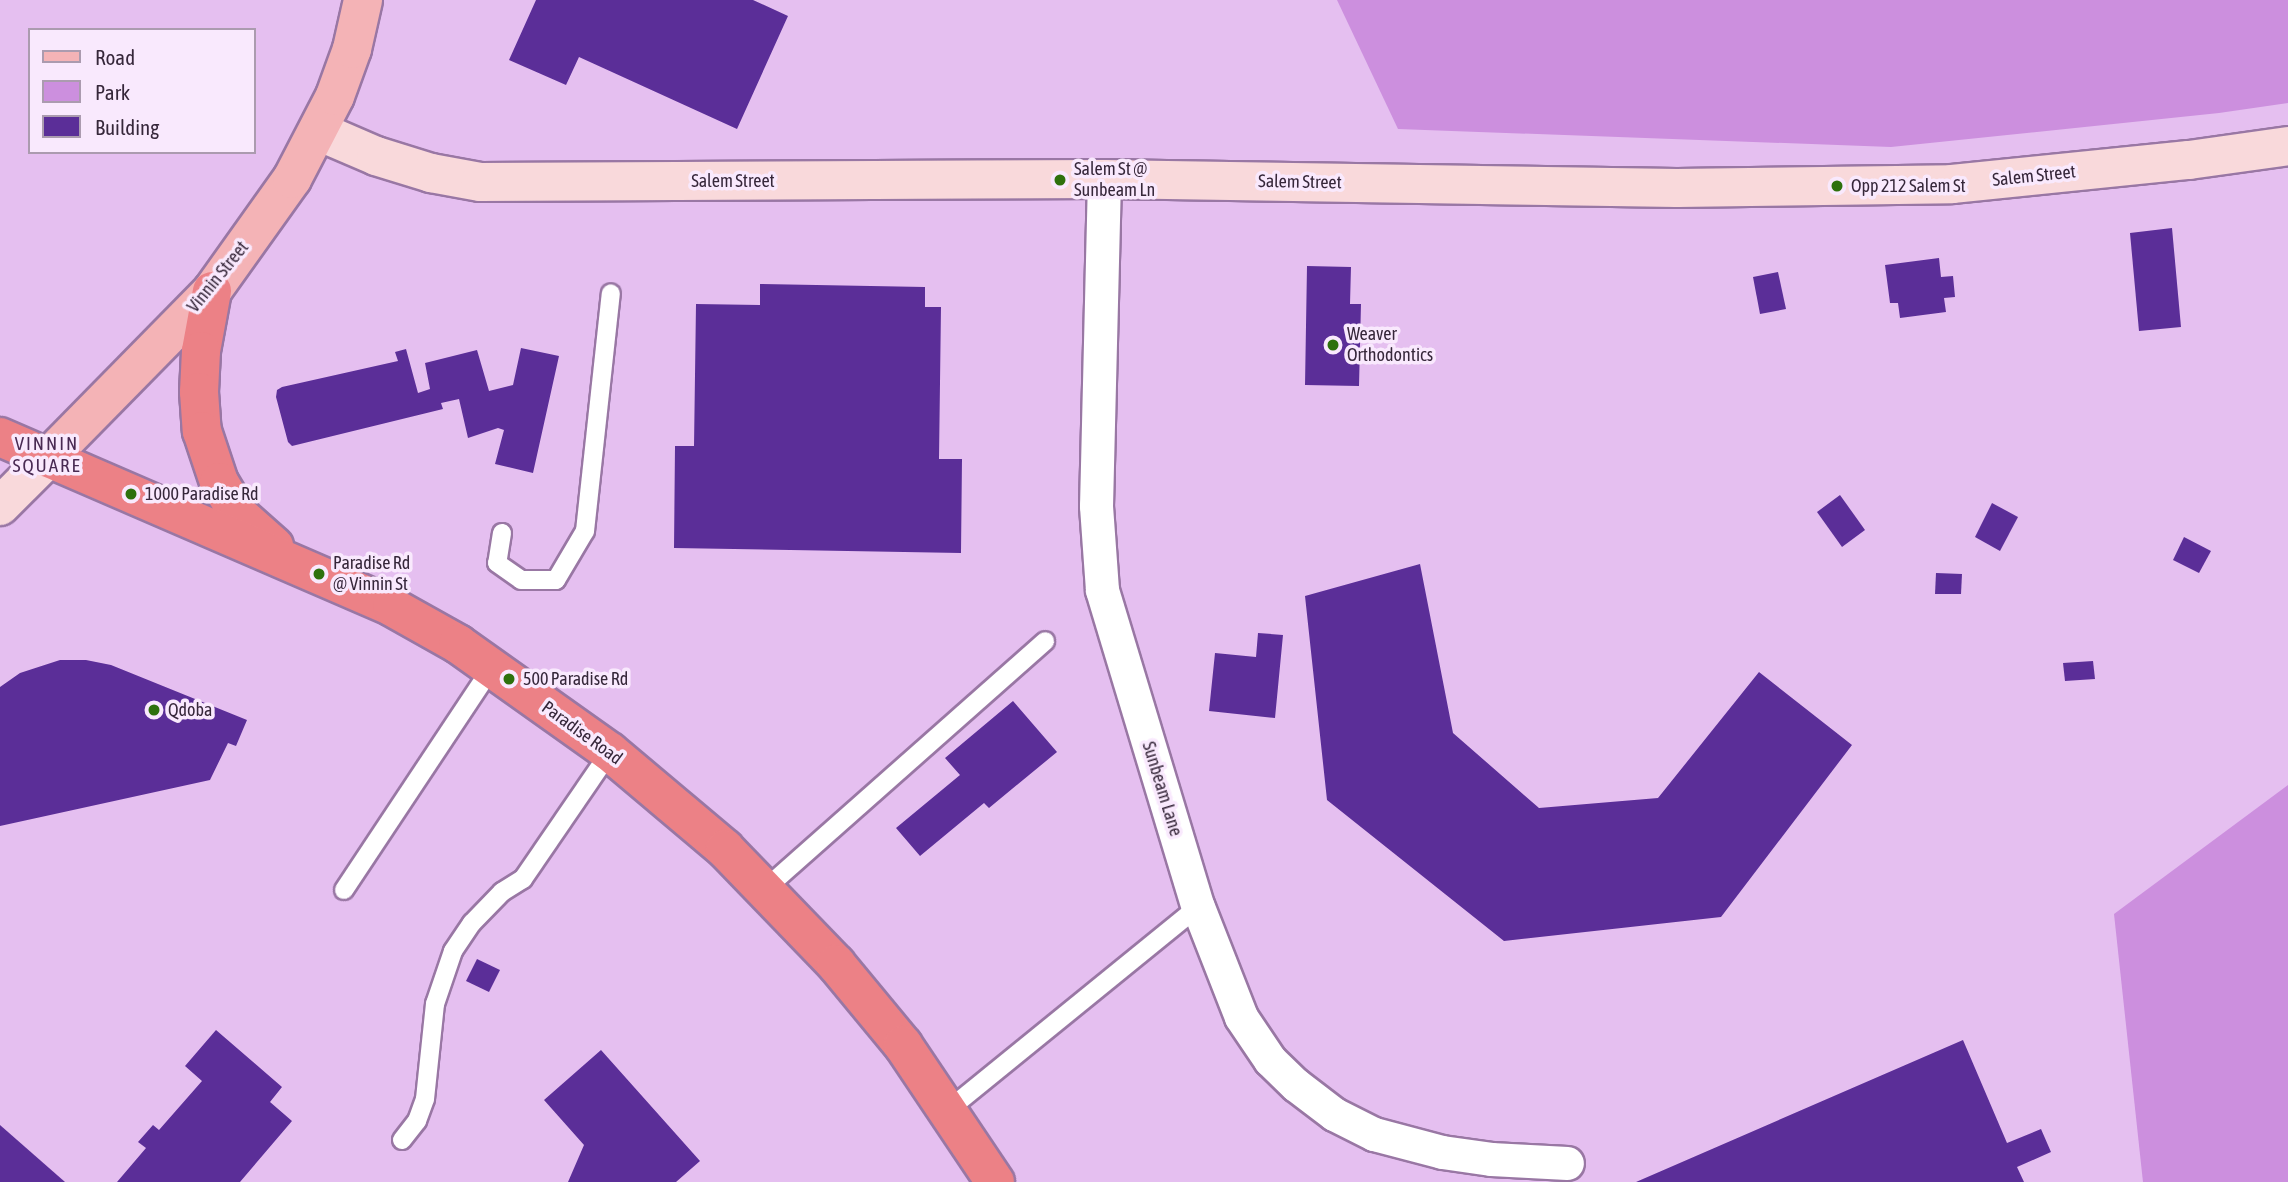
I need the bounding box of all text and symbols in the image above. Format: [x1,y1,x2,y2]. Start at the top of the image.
legend [28,28,256,154]
text: Road [95,45,135,69]
text: Park [95,80,130,104]
text: Building [95,115,159,139]
place label: Salem St @ Sunbeam Ln [1074,159,1155,202]
street label: Salem Street [1991,161,2077,191]
street label: Salem Street [691,170,775,192]
street label: Salem Street [1258,170,1342,194]
marker: Salem St @ Sunbeam Ln [1052,172,1068,188]
place label: Opp 212 Salem St [1851,175,1966,197]
marker: Opp 212 Salem St [1829,178,1845,194]
street label: Vinnin Street [183,237,253,317]
place label: Weaver Orthodontics [1347,324,1433,366]
marker: Weaver Orthodontics [1325,337,1341,353]
district label: VINNIN SQUARE [13,433,81,477]
place label: 1000 Paradise Rd [145,483,259,505]
marker: 1000 Paradise Rd [123,486,139,502]
place label: Paradise Rd @ Vinnin St [333,553,410,596]
marker: Paradise Rd @ Vinnin St [311,566,327,582]
place label: 500 Paradise Rd [523,668,628,690]
marker: 500 Paradise Rd [501,671,517,687]
street label: Paradise Road [538,697,626,769]
place label: Qdoba [168,699,212,721]
marker: Qdoba [146,702,162,718]
street label: Sunbeam Lane [1137,739,1187,839]

